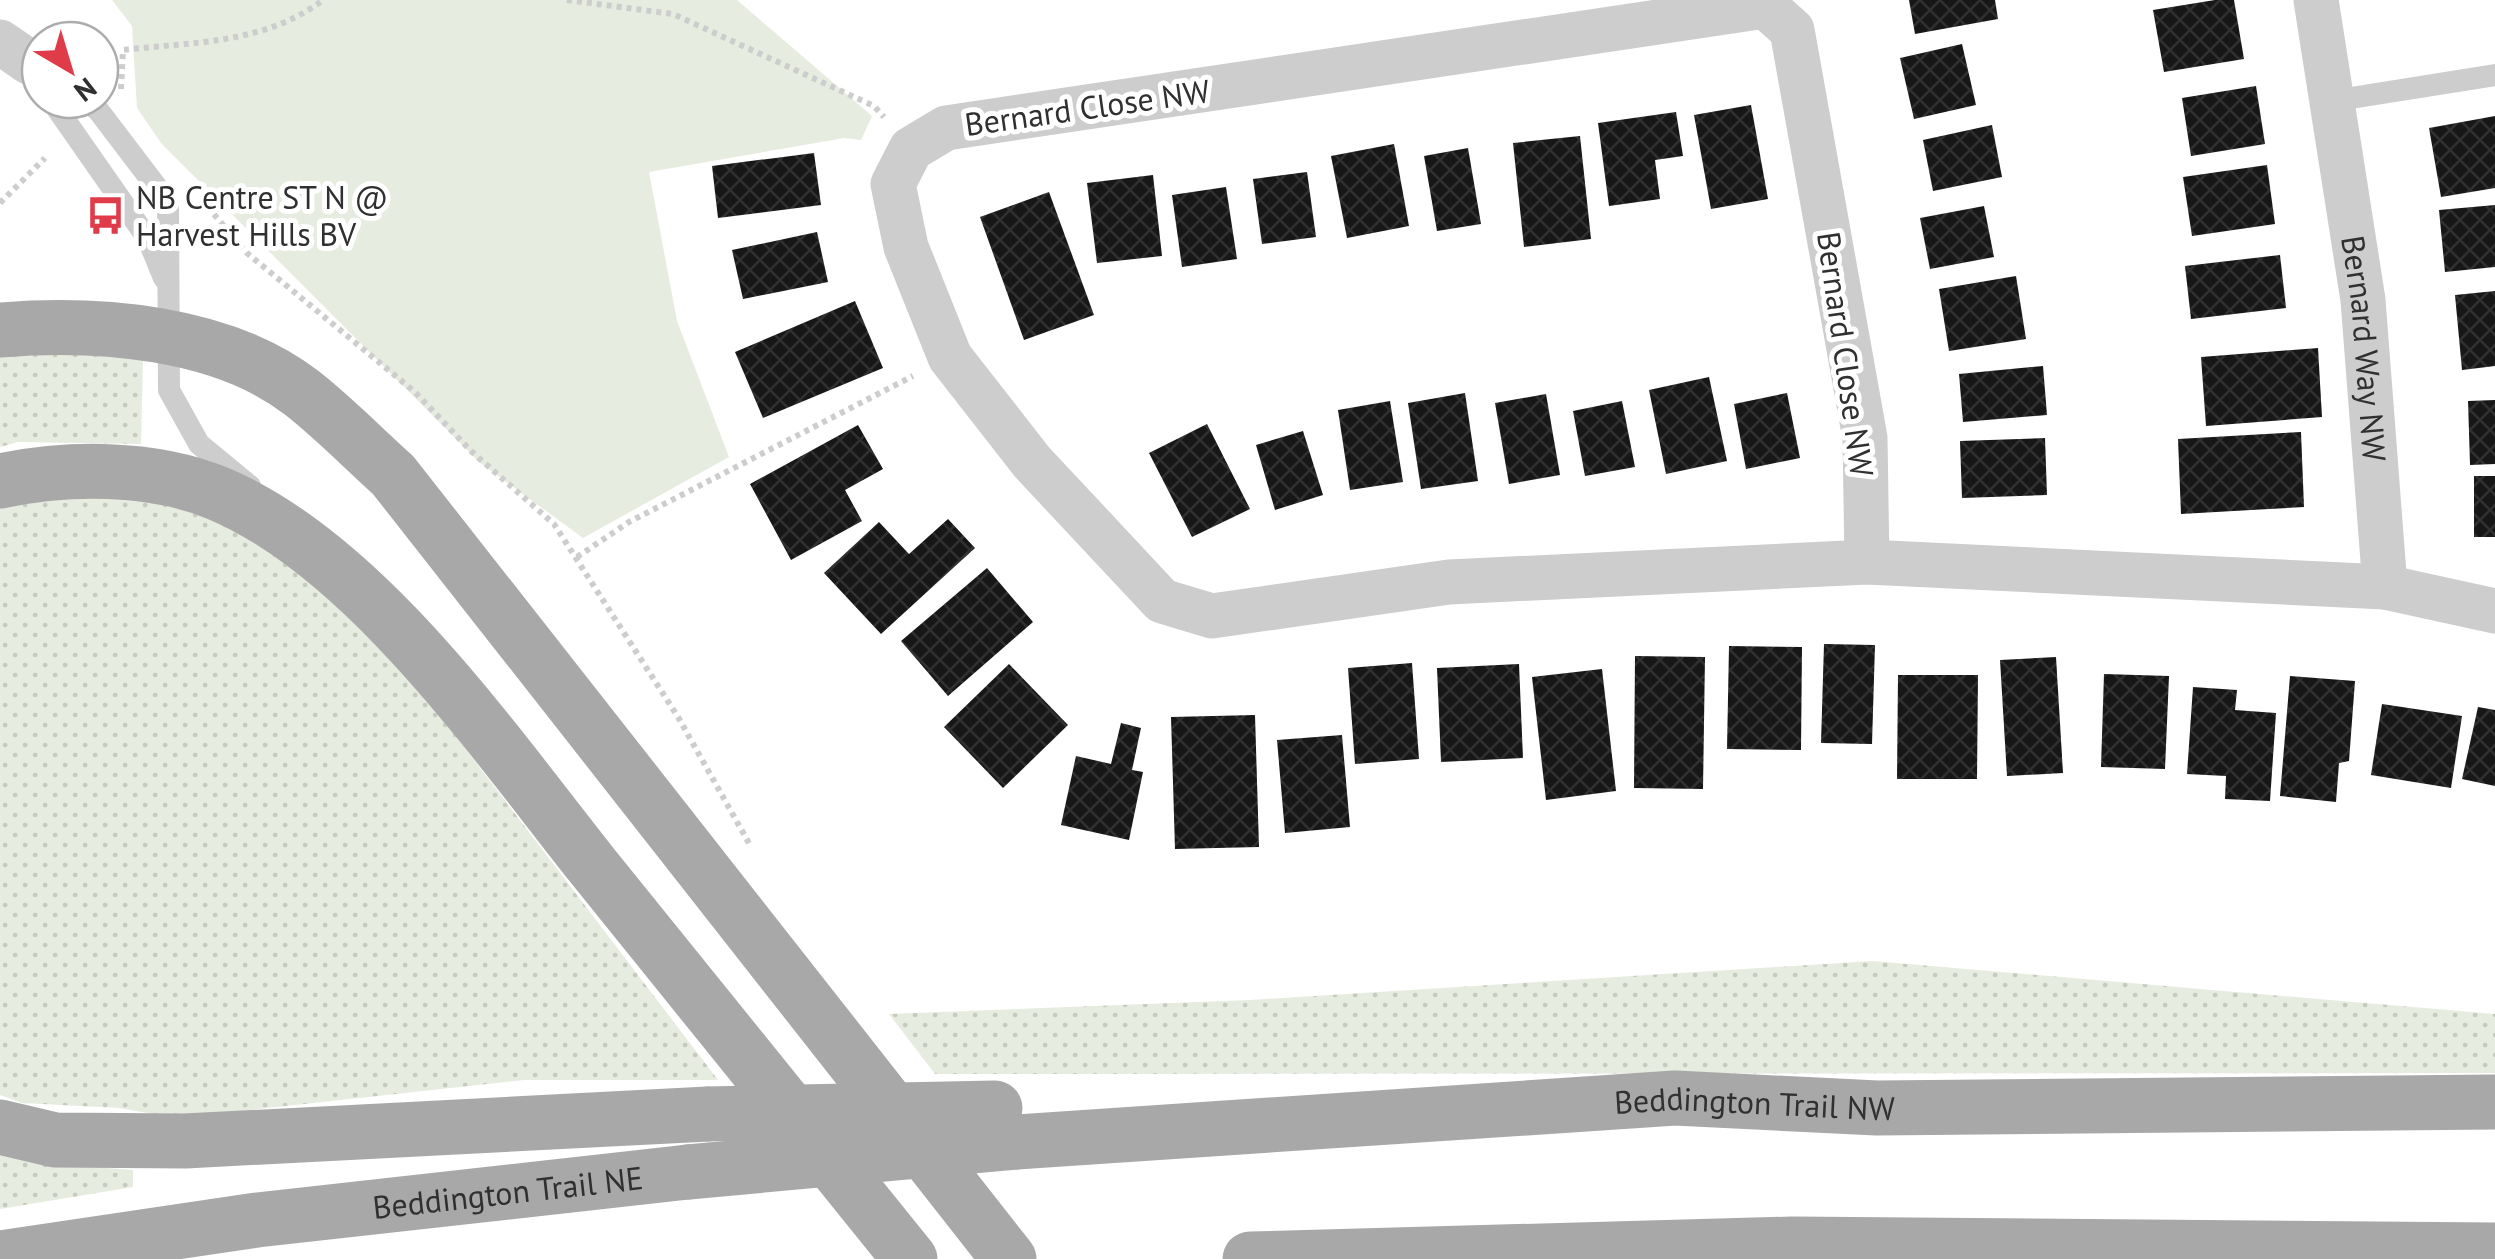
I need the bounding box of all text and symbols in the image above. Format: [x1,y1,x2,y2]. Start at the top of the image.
north arrow [20,20,120,120]
street label: Bernard Close NW [962,69,1213,145]
text: N [67,70,104,110]
place label: NB Centre ST N @ Harvest Hills BV [136,176,388,255]
bus stop icon: NB Centre ST N @ Harvest Hills BV [85,194,127,236]
street label: Bernard Close NW [1808,229,1884,480]
street label: Bernard Way NW [2332,233,2396,463]
street label: Beddington Trail NW [1613,1076,1896,1129]
street label: Beddington Trail NE [370,1156,645,1228]

